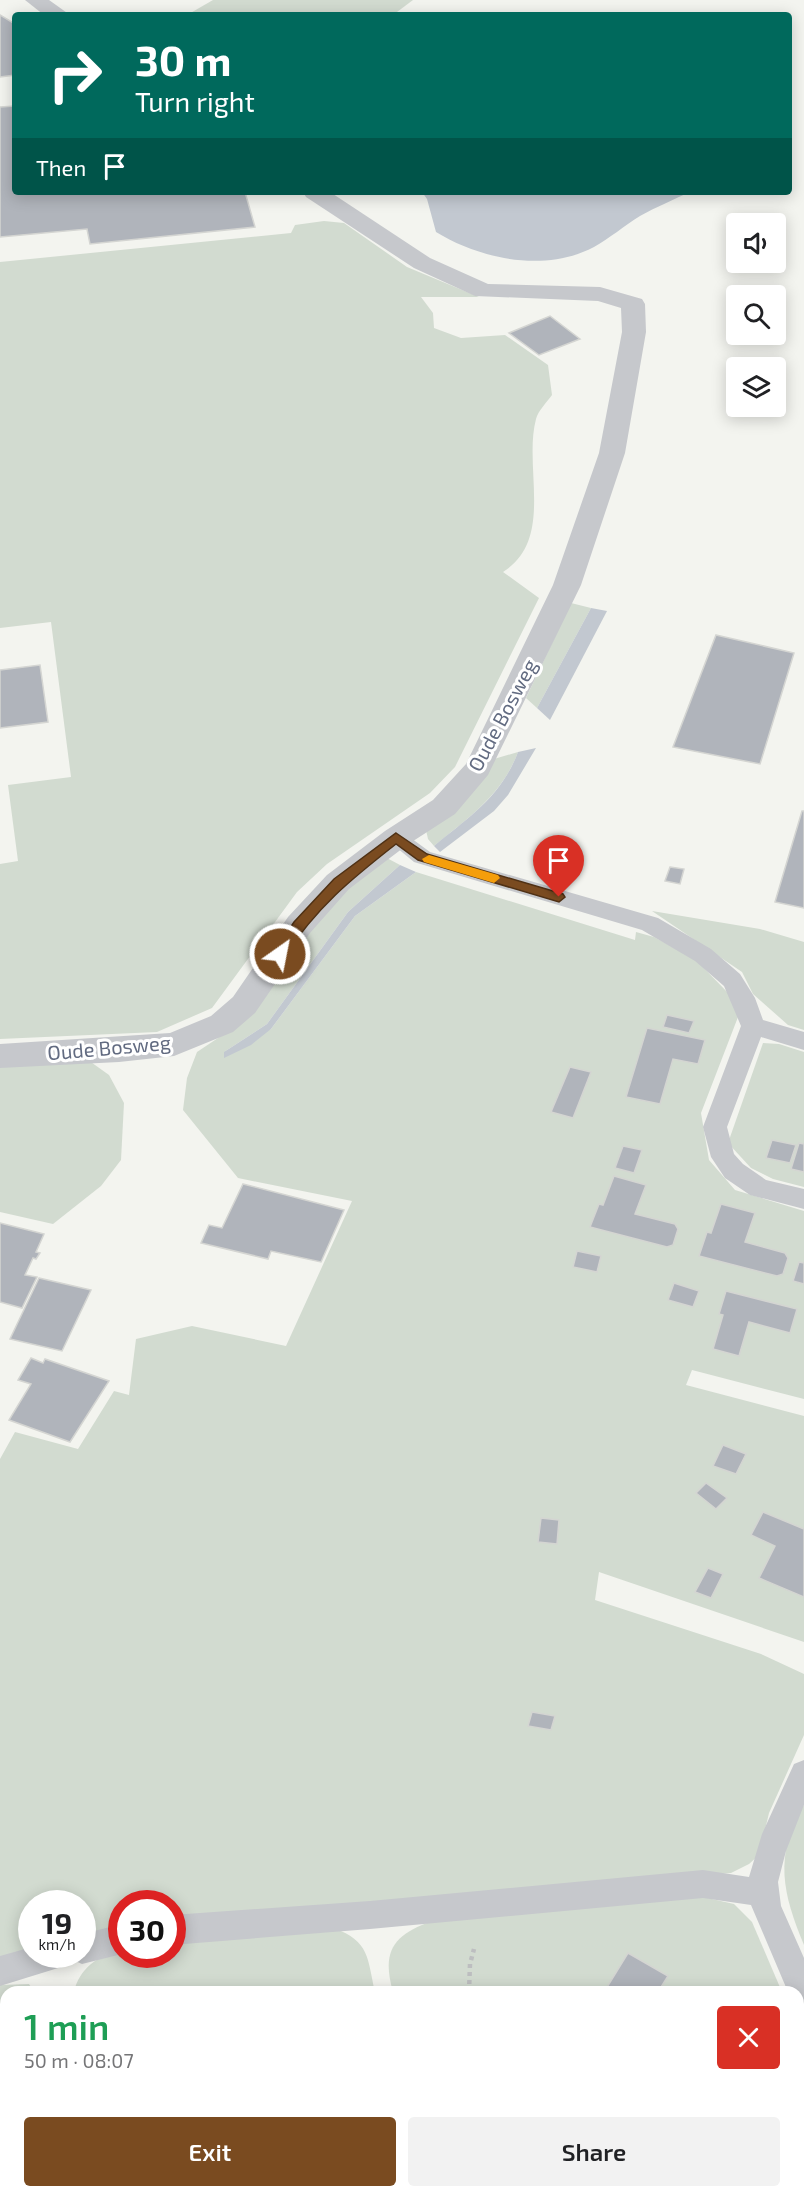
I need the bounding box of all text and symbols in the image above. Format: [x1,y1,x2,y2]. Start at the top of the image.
text: 30 m [135,34,231,84]
icon: right [36,36,114,114]
text: Turn right [135,85,255,117]
icon: arrive [98,150,131,183]
text: Then [36,154,86,180]
map controls [726,213,786,417]
button: sound [726,213,786,273]
button: search [726,285,786,345]
button: layers [726,357,786,417]
street label: Oude Bosweg [462,655,542,775]
pin [533,835,584,897]
icon: arrive [542,844,575,877]
position arrow [248,922,312,986]
street label: Oude Bosweg [46,1030,172,1064]
speed limit sign: 30 [108,1890,186,1968]
text: 19 [42,1904,72,1940]
text: km/h [38,1935,76,1953]
text: 1 min [24,2004,109,2047]
button: close [717,2006,780,2069]
text: 50 m · 08:07 [24,2048,134,2072]
button: Exit [24,2117,396,2186]
button: Share [408,2117,780,2186]

